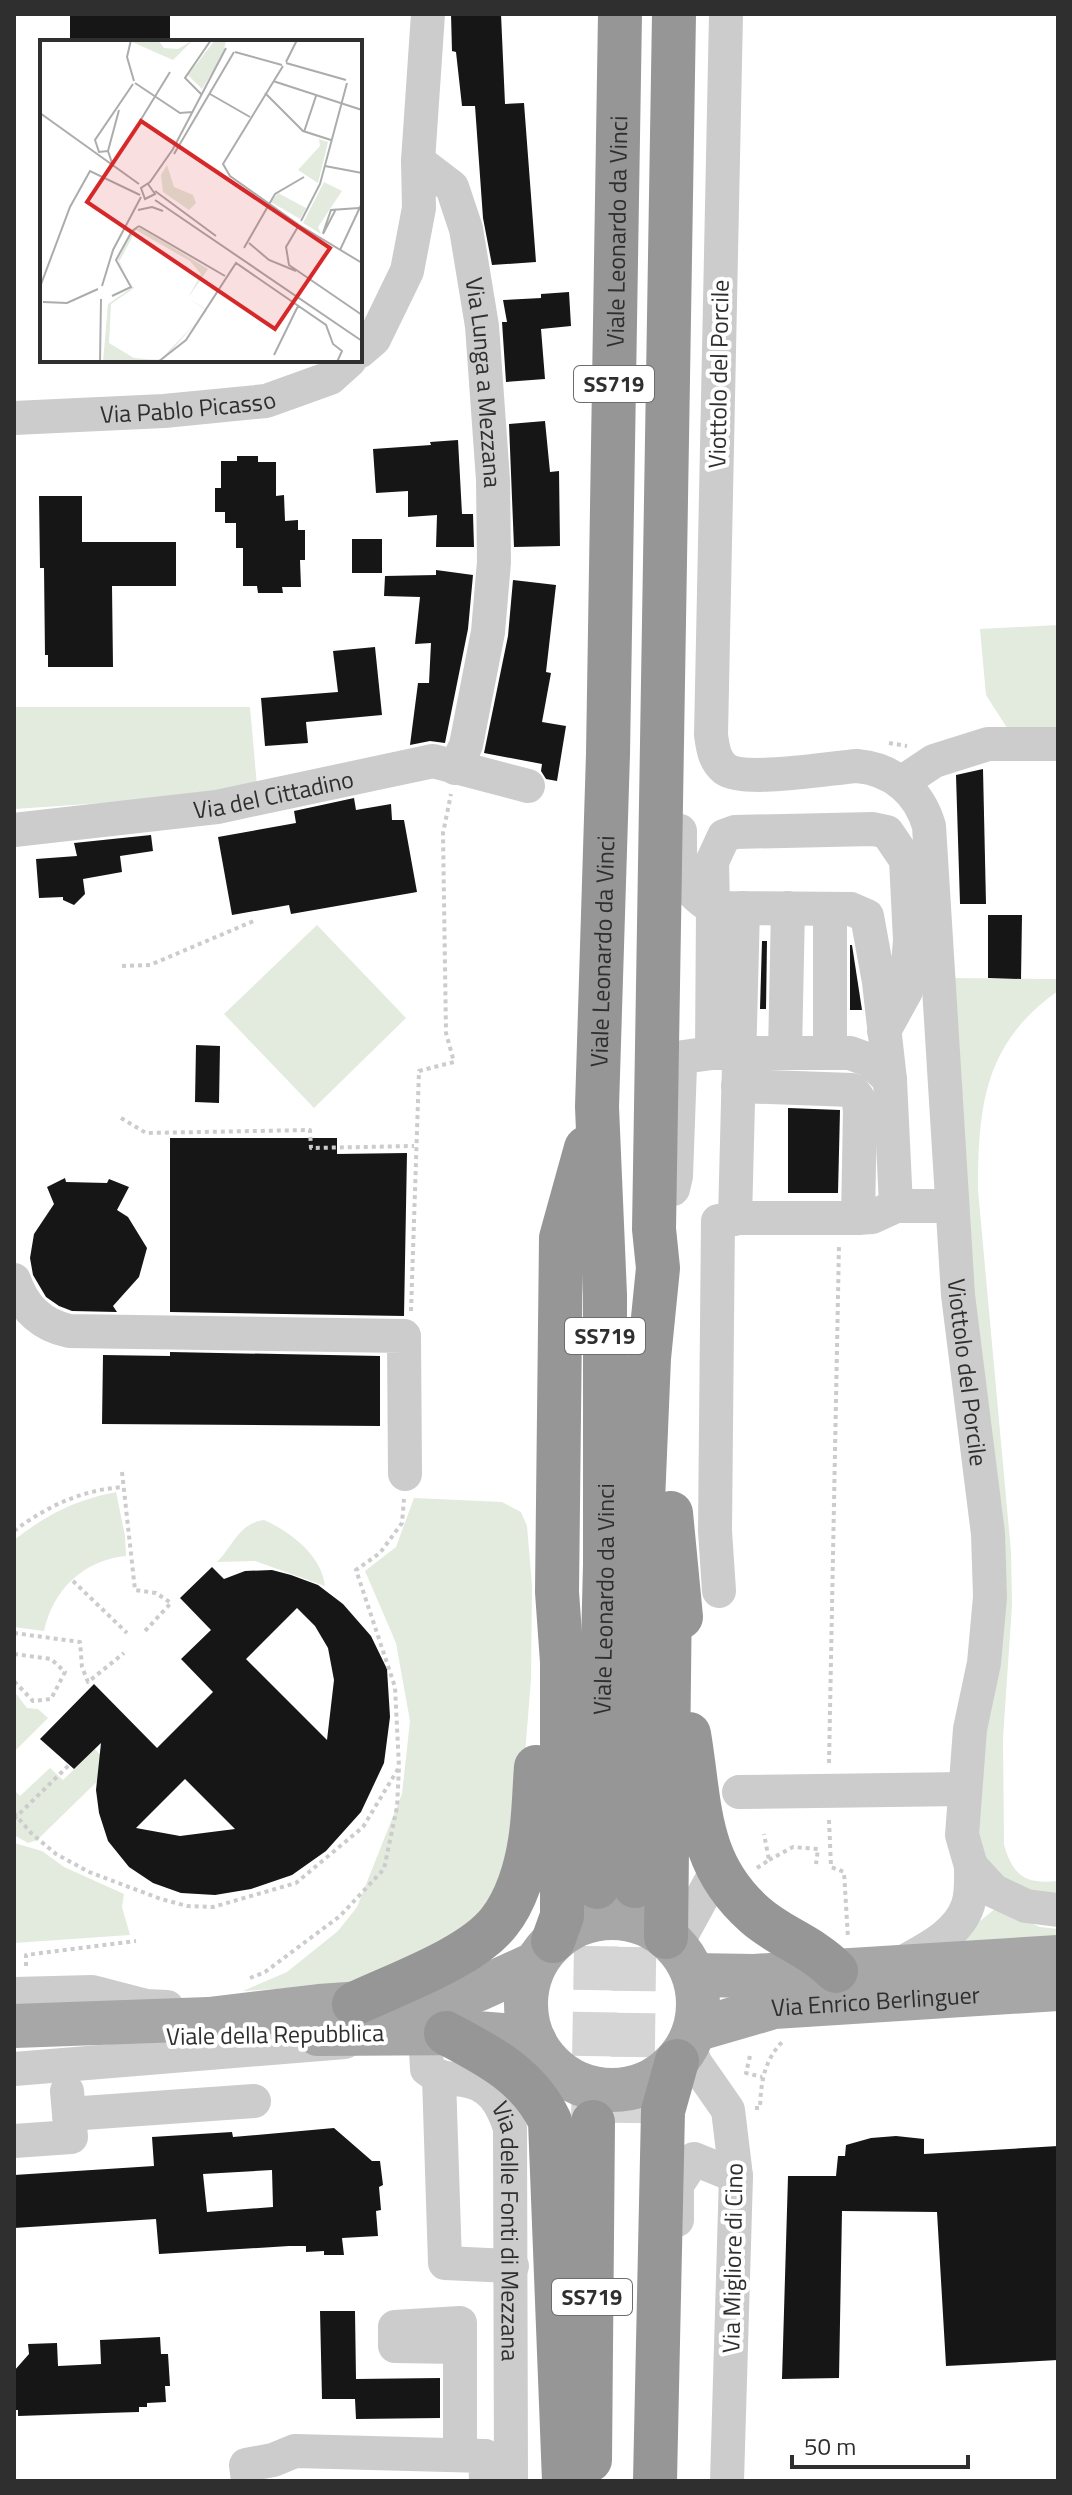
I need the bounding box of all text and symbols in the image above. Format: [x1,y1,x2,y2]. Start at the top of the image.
inset map [40,40,362,362]
street label: Viale Leonardo da Vinci [597,115,636,348]
street label: Via Lunga a Mezzana [456,275,511,488]
street label: Viottolo del Porcile [698,279,738,469]
road number: SS719 [574,366,654,402]
street label: Via Pablo Picasso [99,381,281,432]
street label: Via del Cittadino [191,760,357,828]
street label: Viale Leonardo da Vinci [580,835,623,1068]
street label: Viottolo del Porcile [939,1277,997,1468]
road number: SS719 [565,1318,645,1354]
street label: Viale Leonardo da Vinci [583,1483,623,1715]
street label: Via Enrico Berlinguer [770,1976,981,2025]
street label: Viale della Repubblica [166,2014,384,2054]
street label: Via delle Fonti di Mezzana [483,2094,529,2361]
street label: Via Migliore di Cino [712,2163,752,2353]
road number: SS719 [552,2279,632,2315]
scale bar [792,2419,968,2469]
text: 50 m [804,2428,856,2464]

